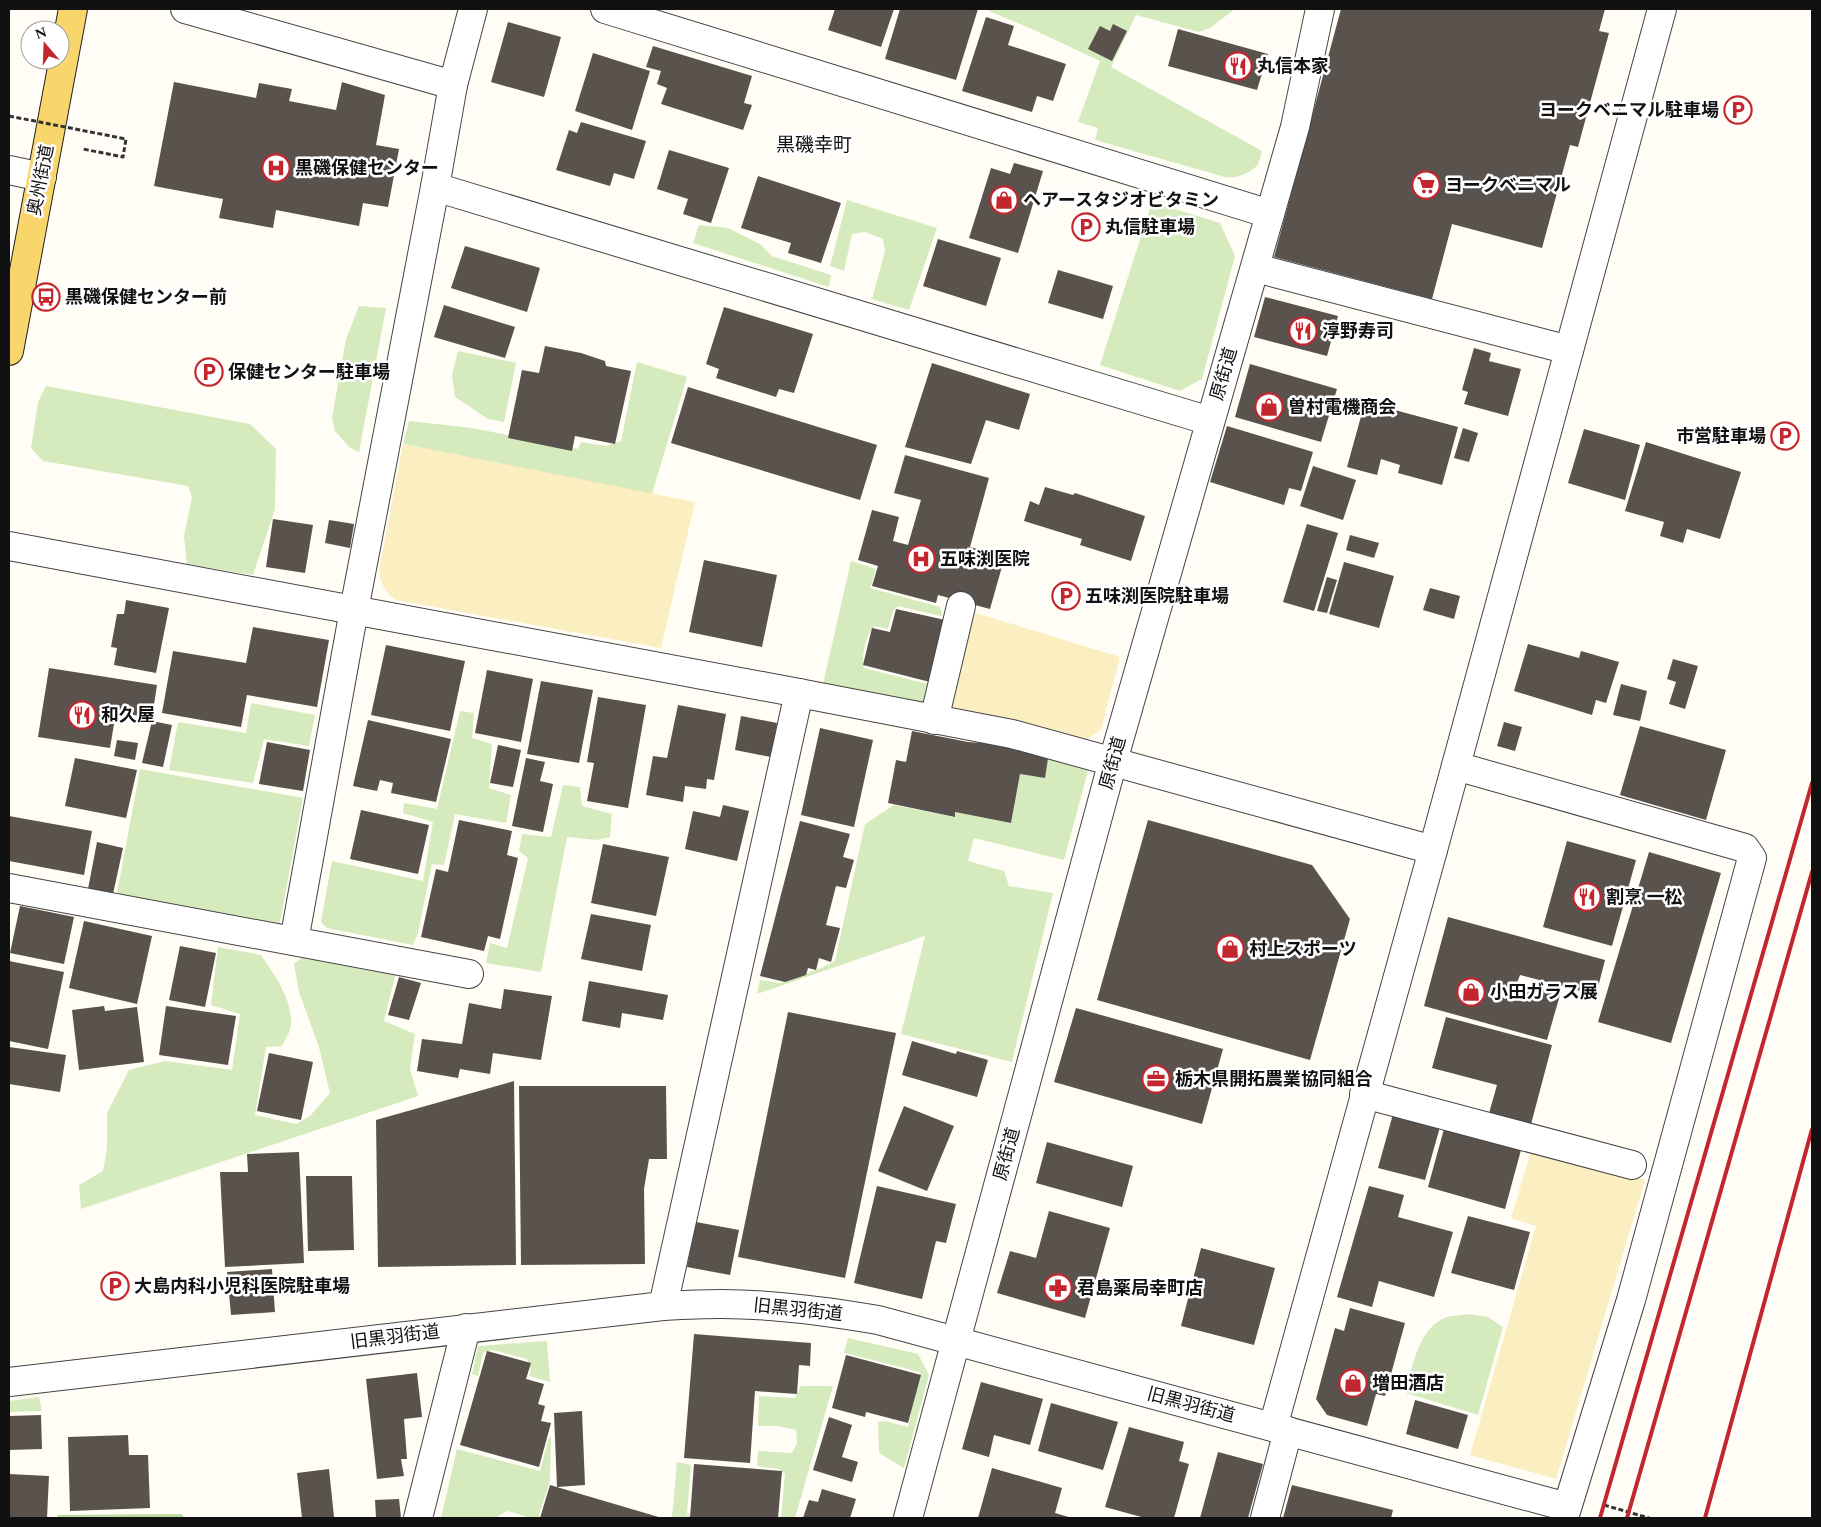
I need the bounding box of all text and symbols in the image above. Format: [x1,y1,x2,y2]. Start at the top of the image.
north arrow [20,20,70,70]
text: N [32,21,50,45]
restaurant icon: 丸信本家 [1223,51,1253,81]
place label: 丸信本家 [1257,53,1329,80]
parking icon: ヨークベニマル駐車場 [1723,95,1753,125]
place label: ヨークベニマル駐車場 [1539,97,1719,124]
district label: 黒磯幸町 [776,131,852,160]
street label: 奥州街道 [21,142,61,218]
hospital icon: 黒磯保健センター [261,153,291,183]
place label: 黒磯保健センター [295,155,439,182]
supermarket icon: ヨークベニマル [1411,170,1441,200]
place label: ヨークベニマル [1445,172,1571,199]
shop icon: ヘアースタジオビタミン [989,185,1019,215]
place label: ヘアースタジオビタミン [1023,187,1219,214]
parking icon: 丸信駐車場 [1071,212,1101,242]
place label: 丸信駐車場 [1105,214,1195,241]
bus stop icon: 黒磯保健センター前 [31,282,61,312]
place label: 黒磯保健センター前 [65,284,227,311]
restaurant icon: 淳野寿司 [1288,316,1318,346]
place label: 淳野寿司 [1322,318,1394,345]
street label: 原街道 [1204,344,1244,404]
parking icon: 保健センター駐車場 [194,357,224,387]
place label: 保健センター駐車場 [228,359,390,386]
shop icon: 曽村電機商会 [1254,392,1284,422]
place label: 曽村電機商会 [1288,394,1396,421]
parking icon: 市営駐車場 [1770,421,1800,451]
place label: 市営駐車場 [1676,423,1766,450]
hospital icon: 五味渕医院 [906,544,936,574]
place label: 五味渕医院 [940,546,1030,573]
parking icon: 五味渕医院駐車場 [1051,581,1081,611]
place label: 五味渕医院駐車場 [1085,583,1229,610]
restaurant icon: 和久屋 [67,700,97,730]
place label: 和久屋 [101,702,155,729]
street label: 原街道 [1093,733,1133,793]
restaurant icon: 割烹 一松 [1572,882,1602,912]
place label: 割烹 一松 [1606,884,1683,911]
shop icon: 村上スポーツ [1215,934,1245,964]
place label: 村上スポーツ [1249,936,1357,963]
shop icon: 小田ガラス展 [1456,977,1486,1007]
place label: 小田ガラス展 [1490,979,1598,1006]
office icon: 栃木県開拓農業協同組合 [1141,1064,1171,1094]
place label: 栃木県開拓農業協同組合 [1175,1066,1373,1093]
street label: 原街道 [987,1124,1027,1184]
parking icon: 大島内科小児科医院駐車場 [100,1271,130,1301]
place label: 大島内科小児科医院駐車場 [134,1273,350,1300]
pharmacy icon: 君島薬局幸町店 [1043,1273,1073,1303]
place label: 君島薬局幸町店 [1077,1275,1203,1302]
street label: 旧黒羽街道 [752,1292,844,1328]
street label: 旧黒羽街道 [349,1318,441,1356]
shop icon: 増田酒店 [1338,1368,1368,1398]
place label: 増田酒店 [1372,1370,1444,1397]
street label: 旧黒羽街道 [1144,1380,1238,1430]

